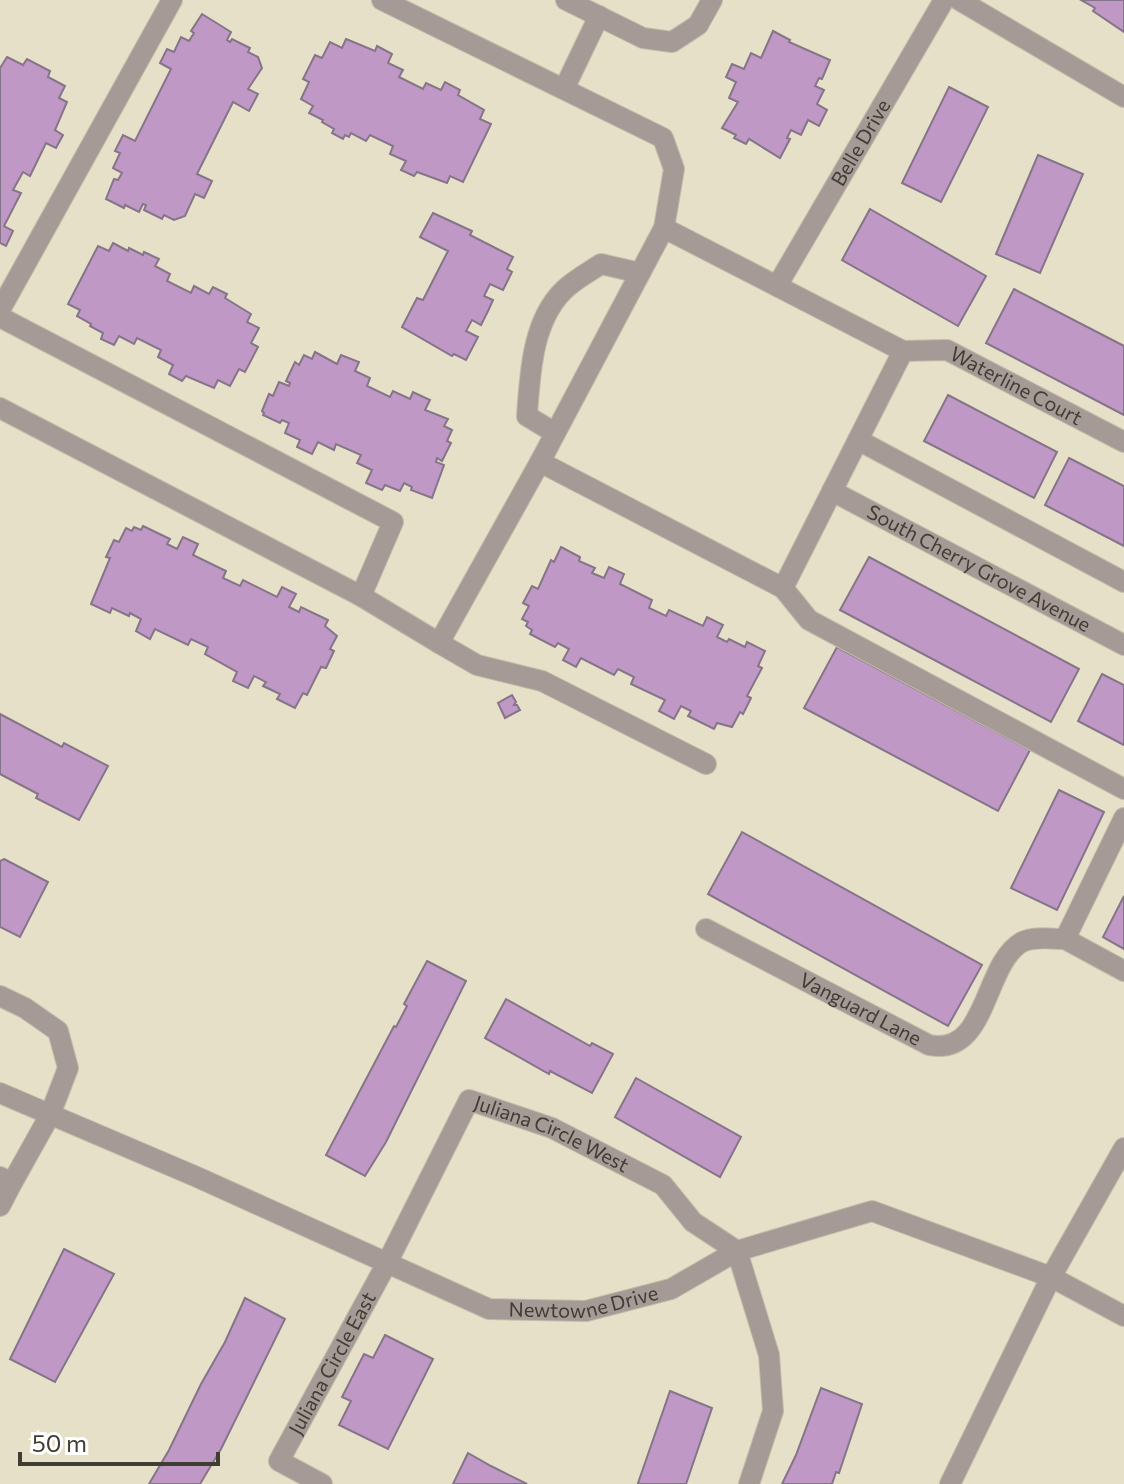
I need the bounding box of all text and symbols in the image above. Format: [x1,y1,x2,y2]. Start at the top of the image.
street label: Belle Drive [825,94,895,190]
street label: Waterline Court [947,341,1087,429]
street label: South Cherry Grove Avenue [863,499,1095,636]
street label: Vanguard Lane [796,967,926,1050]
street label: Juliana Circle West [471,1090,633,1176]
street label: Newtowne Drive [509,1280,660,1322]
street label: Juliana Circle East [283,1287,380,1438]
scale bar [20,1416,218,1466]
text: 50 m [32,1428,87,1457]

